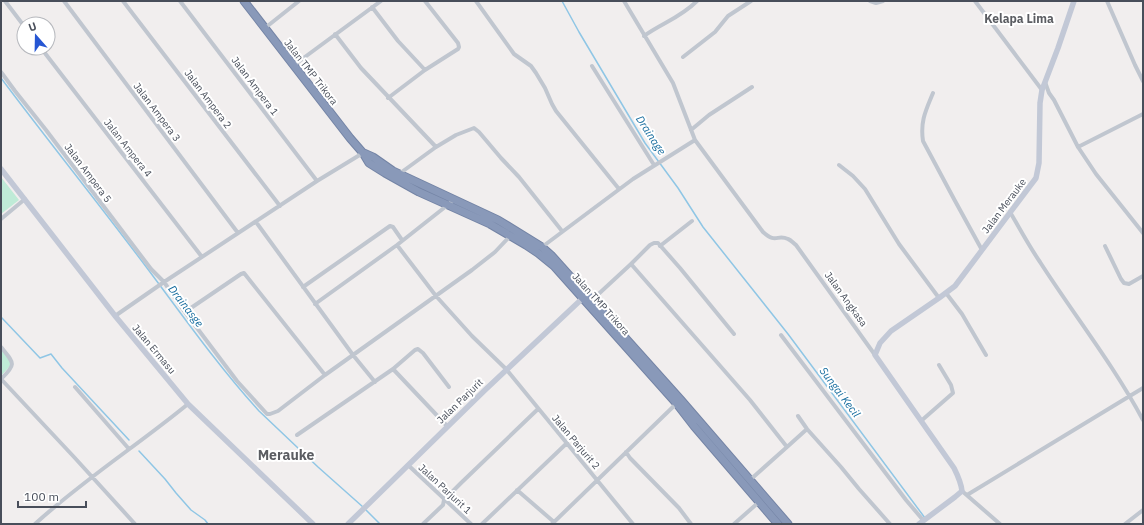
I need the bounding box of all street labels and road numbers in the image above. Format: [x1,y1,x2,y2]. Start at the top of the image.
street label: Jalan TMP Trikora [281,37,341,108]
street label: Jalan Ampera 1 [229,54,281,118]
street label: Jalan Ampera 2 [182,67,234,131]
street label: Jalan Ampera 3 [131,80,183,144]
street label: Jalan Ampera 4 [101,116,155,180]
street label: Jalan Ampera 5 [62,141,114,205]
street label: Jalan Merauke [979,176,1029,236]
street label: Jalan Angkasa [822,269,871,330]
street label: Jalan TMP Trikora [569,270,633,339]
street label: Jalan Ermasu [130,322,178,376]
street label: Jalan Parjurit [434,375,486,426]
street label: Jalan Parjurit 2 [549,412,603,472]
street label: Jalan Parjurit 1 [416,461,474,517]

